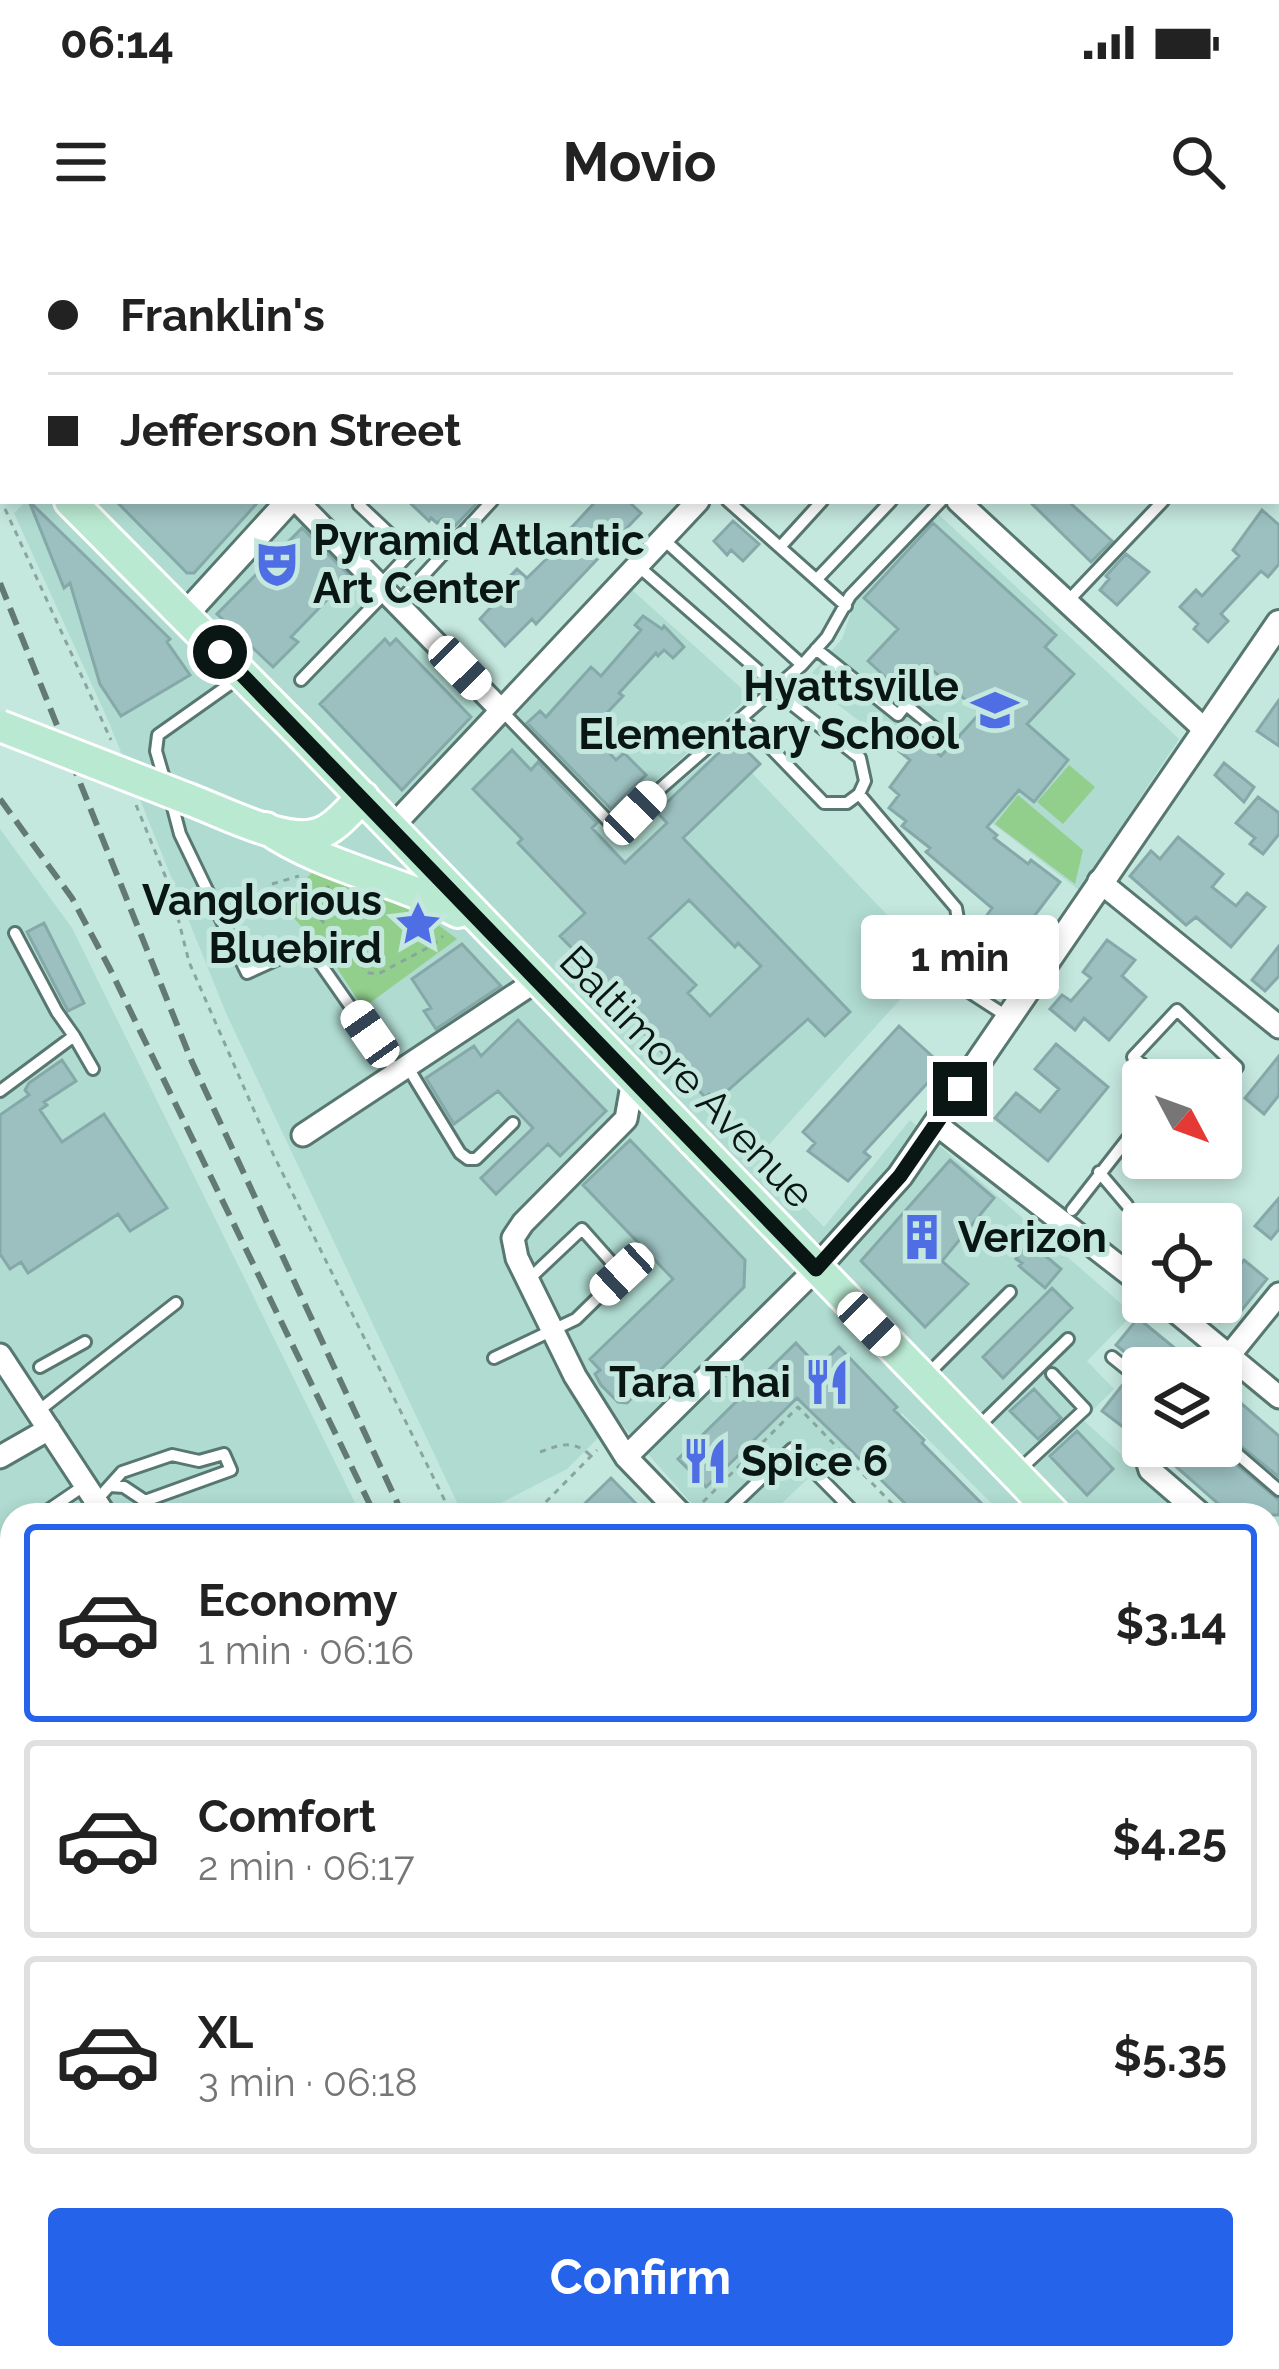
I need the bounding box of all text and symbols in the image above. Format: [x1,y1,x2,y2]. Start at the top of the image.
text: 06:14 [60,16,174,69]
icon: menu [48,129,114,195]
icon: search [1165,129,1231,195]
text: Movio [562,130,717,194]
text: Franklin's [120,289,325,342]
text: Jefferson Street [120,404,461,457]
place label: Pyramid Atlantic Art Center [313,516,645,613]
theatre icon: Pyramid Atlantic Art Center [252,539,302,589]
route start [193,625,247,679]
car [422,630,498,706]
place label: Hyattsville Elementary School [578,662,960,759]
school or university icon: Hyattsville Elementary School [970,685,1020,735]
car [597,775,673,851]
place label: Vanglorious Bluebird [142,876,382,973]
place icon: Vanglorious Bluebird [393,899,443,949]
callout: 1 min [861,915,1059,999]
text: 1 min [911,934,1009,980]
street label: Baltimore Avenue [550,936,824,1218]
car [335,994,405,1074]
north arrow [1122,1059,1242,1179]
map controls [1122,1059,1242,1467]
route end [933,1062,987,1116]
button: locate [1122,1203,1242,1323]
building icon: Verizon [897,1212,947,1262]
place label: Verizon [958,1213,1107,1262]
car [583,1236,661,1312]
car [831,1286,907,1362]
button: layers [1122,1347,1242,1467]
restaurant icon: Tara Thai [802,1357,852,1407]
place label: Tara Thai [609,1358,791,1407]
restaurant icon: Spice 6 [680,1436,730,1486]
place label: Spice 6 [741,1437,888,1486]
icon: car [54,1569,162,1677]
text: Economy [198,1574,398,1627]
text: $3.14 [1116,1597,1227,1650]
text: 1 min · 06:16 [198,1627,414,1673]
icon: car [54,1785,162,1893]
text: Comfort [198,1790,376,1843]
text: $4.25 [1112,1813,1227,1866]
text: 2 min · 06:17 [198,1843,415,1889]
icon: car [54,2001,162,2109]
text: XL [198,2006,253,2059]
text: $5.35 [1113,2029,1227,2082]
text: 3 min · 06:18 [198,2059,418,2105]
button: Confirm [48,2208,1233,2346]

